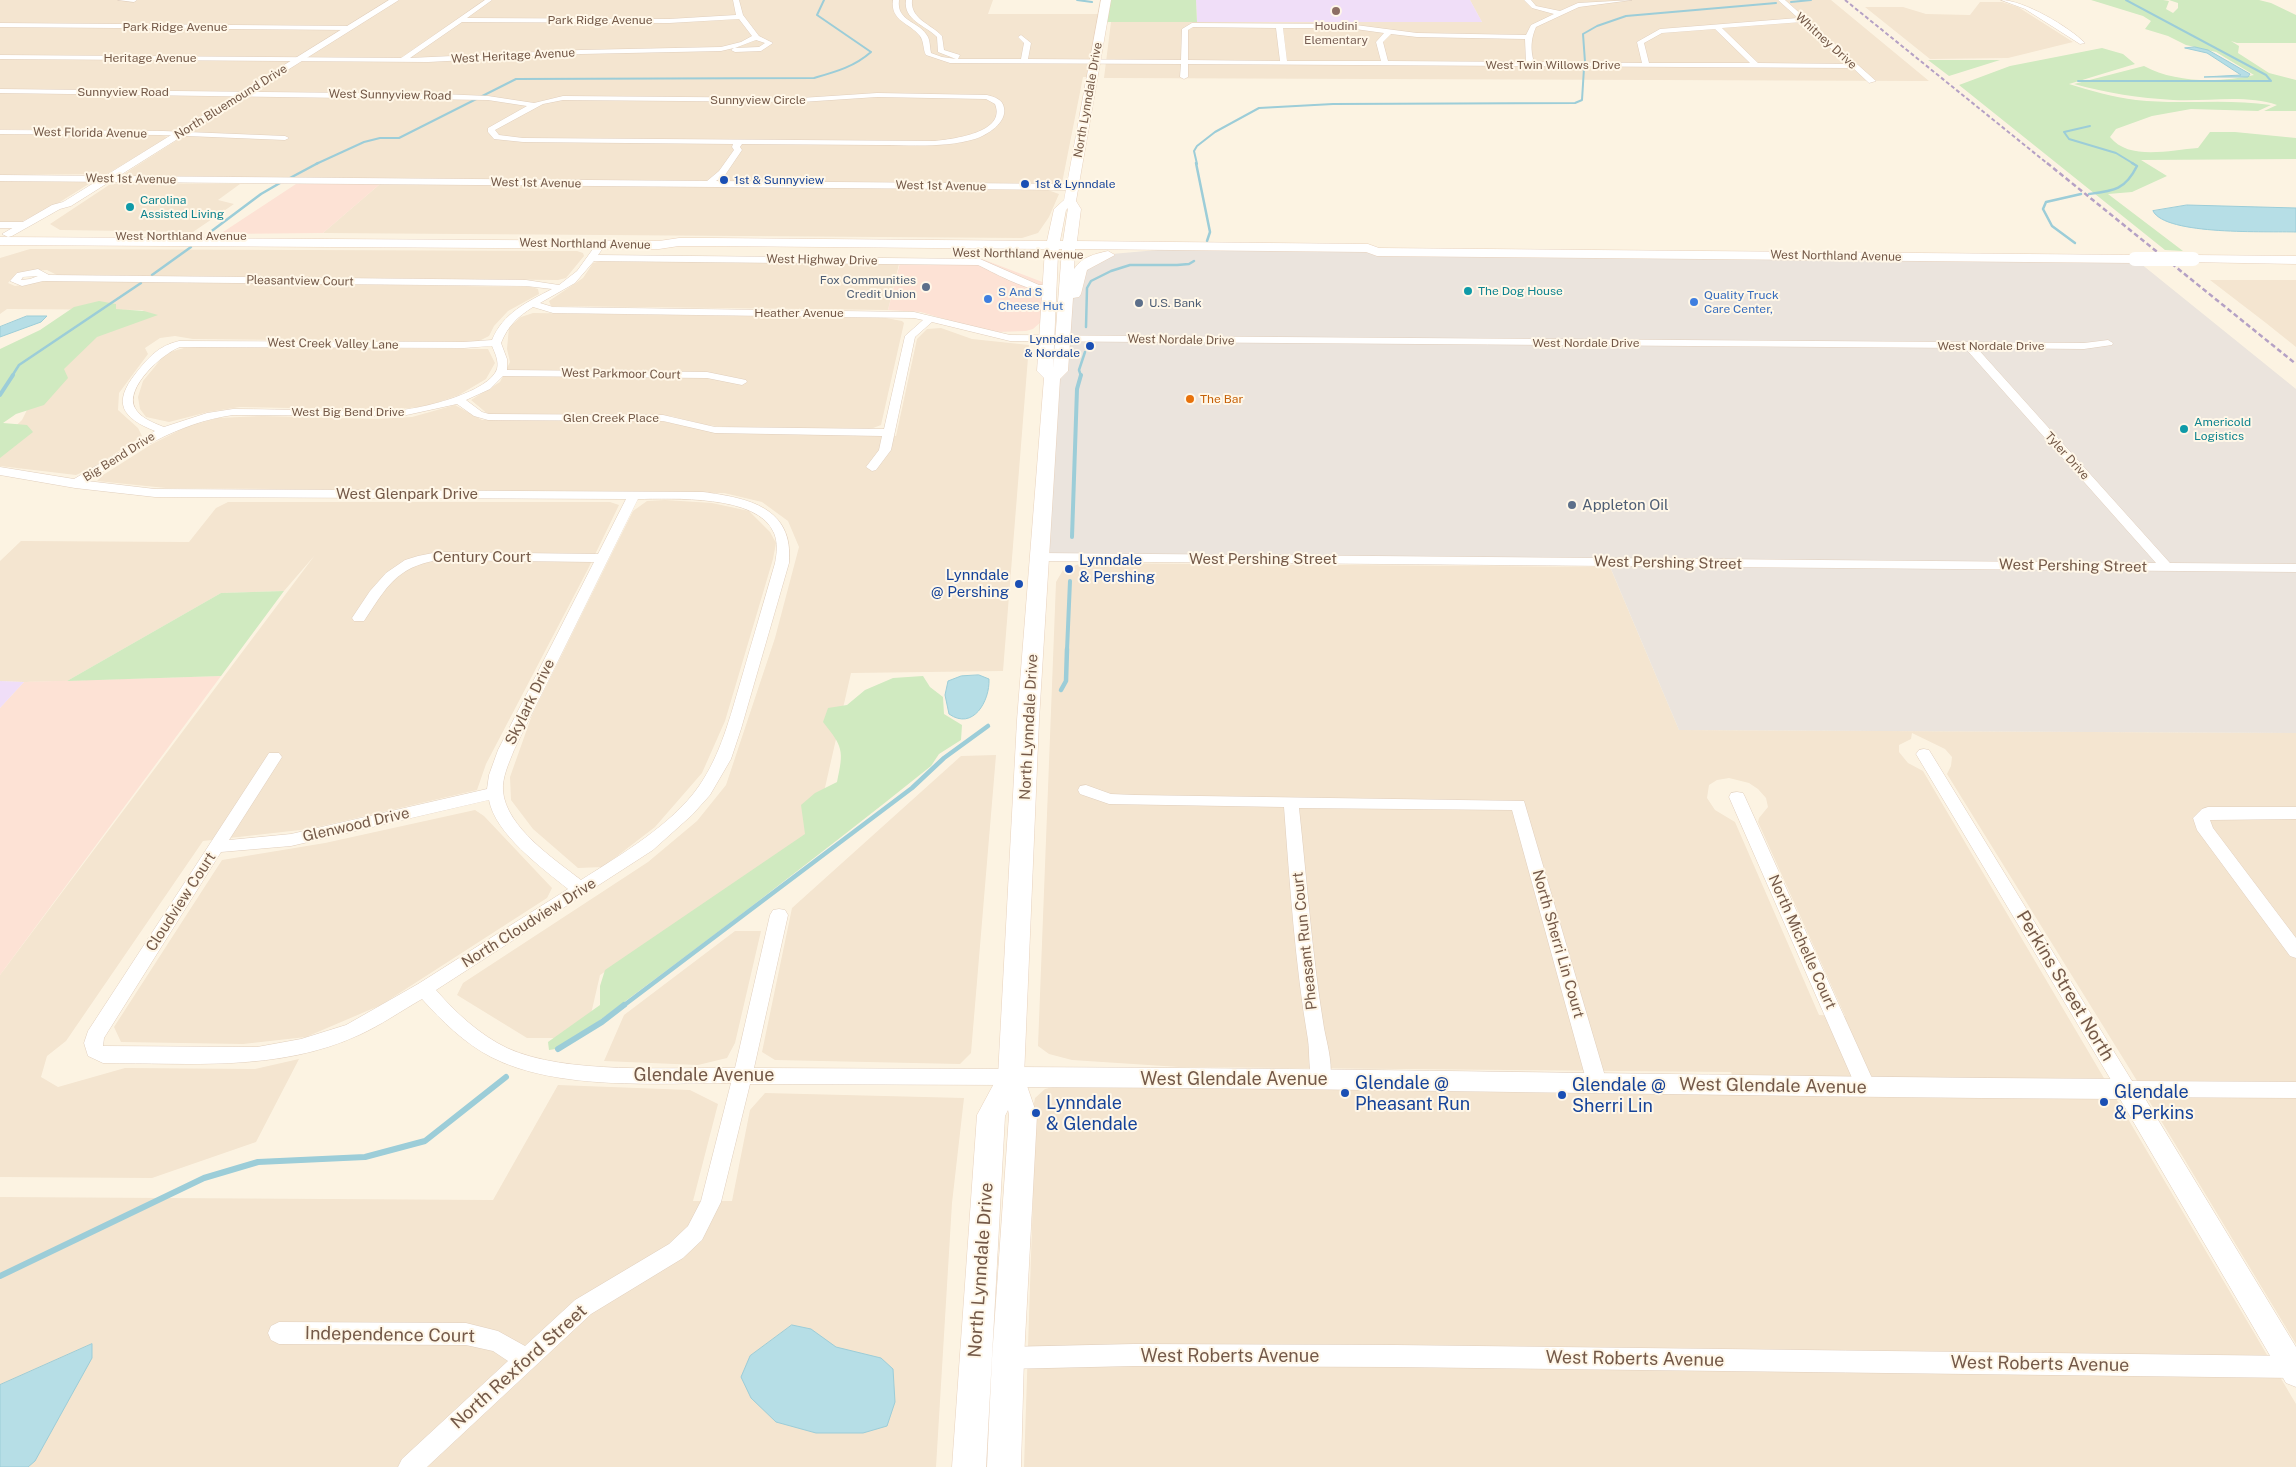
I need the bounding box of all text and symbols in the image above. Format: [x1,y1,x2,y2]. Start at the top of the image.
marker: Houdini Elementary [1330,5,1342,17]
street label: Whitney Drive [1792,10,1860,72]
street label: Park Ridge Avenue [548,13,652,27]
place label: Houdini Elementary [1304,19,1368,47]
street label: Park Ridge Avenue [123,20,227,34]
street label: North Lynndale Drive [1071,41,1105,159]
street label: West Heritage Avenue [451,46,575,66]
street label: Heritage Avenue [103,51,197,65]
street label: West Twin Willows Drive [1486,58,1620,72]
street label: North Bluemound Drive [172,61,290,143]
street label: Sunnyview Road [77,85,169,99]
street label: West Sunnyview Road [328,87,452,103]
street label: Sunnyview Circle [710,93,806,107]
street label: West Florida Avenue [33,125,147,141]
street label: West 1st Avenue [85,171,177,187]
place label: 1st & Sunnyview [734,173,824,187]
marker: 1st & Sunnyview [718,174,730,186]
street label: West 1st Avenue [490,175,582,191]
place label: 1st & Lynndale [1035,177,1115,191]
street label: West 1st Avenue [895,178,987,194]
marker: 1st & Lynndale [1019,178,1031,190]
place label: Carolina Assisted Living [140,193,224,221]
marker: Carolina Assisted Living [124,201,136,213]
street label: West Northland Avenue [115,229,247,243]
street label: West Northland Avenue [519,236,651,252]
street label: West Northland Avenue [952,246,1084,262]
street label: West Northland Avenue [1770,248,1902,264]
street label: West Highway Drive [766,252,878,268]
street label: Pleasantview Court [246,273,354,289]
place label: Fox Communities Credit Union [820,273,916,301]
marker: Fox Communities Credit Union [920,281,932,293]
place label: The Dog House [1478,284,1563,298]
place label: S And S Cheese Hut [998,285,1063,313]
marker: The Dog House [1462,285,1474,297]
place label: Quality Truck Care Center, [1704,288,1779,316]
marker: S And S Cheese Hut [982,293,994,305]
place label: U.S. Bank [1149,296,1202,310]
marker: Quality Truck Care Center, [1688,296,1700,308]
marker: U.S. Bank [1133,297,1145,309]
street label: Heather Avenue [754,306,844,320]
place label: Lynndale & Nordale [1024,332,1080,360]
street label: West Nordale Drive [1127,332,1235,348]
street label: West Creek Valley Lane [267,336,399,352]
street label: West Nordale Drive [1532,336,1640,350]
street label: West Nordale Drive [1937,339,2045,353]
marker: Lynndale & Nordale [1084,340,1096,352]
street label: West Parkmoor Court [561,366,681,382]
place label: The Bar [1200,392,1243,406]
marker: The Bar [1184,393,1196,405]
street label: West Big Bend Drive [291,405,405,419]
street label: Glen Creek Place [563,411,659,425]
place label: Americold Logistics [2194,415,2251,443]
marker: Americold Logistics [2178,423,2190,435]
street label: Big Bend Drive [80,429,158,485]
street label: Tyler Drive [2042,429,2092,483]
street label: West Glenpark Drive [336,485,478,503]
place label: Appleton Oil [1582,496,1669,514]
marker: Appleton Oil [1566,499,1578,511]
street label: Century Court [433,548,531,566]
street label: West Pershing Street [1189,550,1337,568]
place label: Lynndale & Pershing [1079,551,1155,586]
street label: West Pershing Street [1594,553,1742,573]
street label: West Pershing Street [1999,556,2147,576]
marker: Lynndale & Pershing [1063,563,1075,575]
place label: Lynndale @ Pershing [931,566,1009,601]
marker: Lynndale @ Pershing [1013,578,1025,590]
street label: North Lynndale Drive [1016,653,1042,801]
street label: Skylark Drive [501,656,559,748]
street label: Glenwood Drive [301,804,411,846]
street label: Cloudview Court [142,849,220,955]
street label: North Sherri Lin Court [1528,868,1588,1020]
street label: Pheasant Run Court [1289,871,1321,1011]
street label: North Michelle Court [1764,872,1840,1012]
street label: North Cloudview Drive [459,874,599,972]
street label: Perkins Street North [2012,907,2118,1065]
street label: Glendale Avenue [634,1064,774,1086]
street label: West Glendale Avenue [1140,1068,1328,1090]
place label: Glendale @ Pheasant Run [1355,1072,1470,1114]
place label: Glendale @ Sherri Lin [1572,1074,1666,1116]
street label: West Glendale Avenue [1679,1074,1867,1098]
place label: Glendale & Perkins [2114,1081,2194,1124]
marker: Glendale @ Pheasant Run [1339,1087,1351,1099]
marker: Glendale @ Sherri Lin [1556,1089,1568,1101]
place label: Lynndale & Glendale [1046,1092,1138,1134]
marker: Glendale & Perkins [2098,1096,2110,1108]
marker: Lynndale & Glendale [1030,1107,1042,1119]
street label: North Lynndale Drive [964,1182,998,1358]
street label: North Rexford Street [447,1300,591,1434]
street label: Independence Court [305,1323,475,1347]
street label: West Roberts Avenue [1141,1345,1319,1367]
street label: West Roberts Avenue [1545,1347,1725,1371]
street label: West Roberts Avenue [1950,1352,2130,1376]

